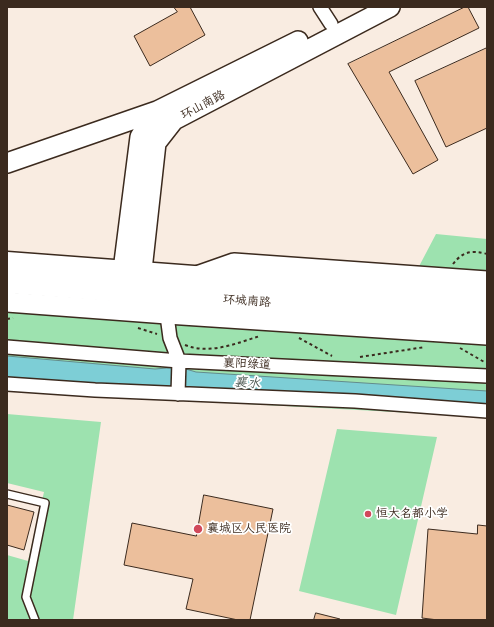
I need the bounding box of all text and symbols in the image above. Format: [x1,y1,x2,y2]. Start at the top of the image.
street label: 环山南路 [178,87,228,123]
street label: 环城南路 [223,292,271,310]
street label: 襄阳绿道 [223,356,271,372]
water label: 襄水 [233,374,261,392]
place label: 恒大名都小学 [376,507,448,521]
marker: 恒大名都小学 [363,509,373,519]
place label: 襄城区人民医院 [207,522,291,536]
marker: 襄城区人民医院 [192,523,204,535]

